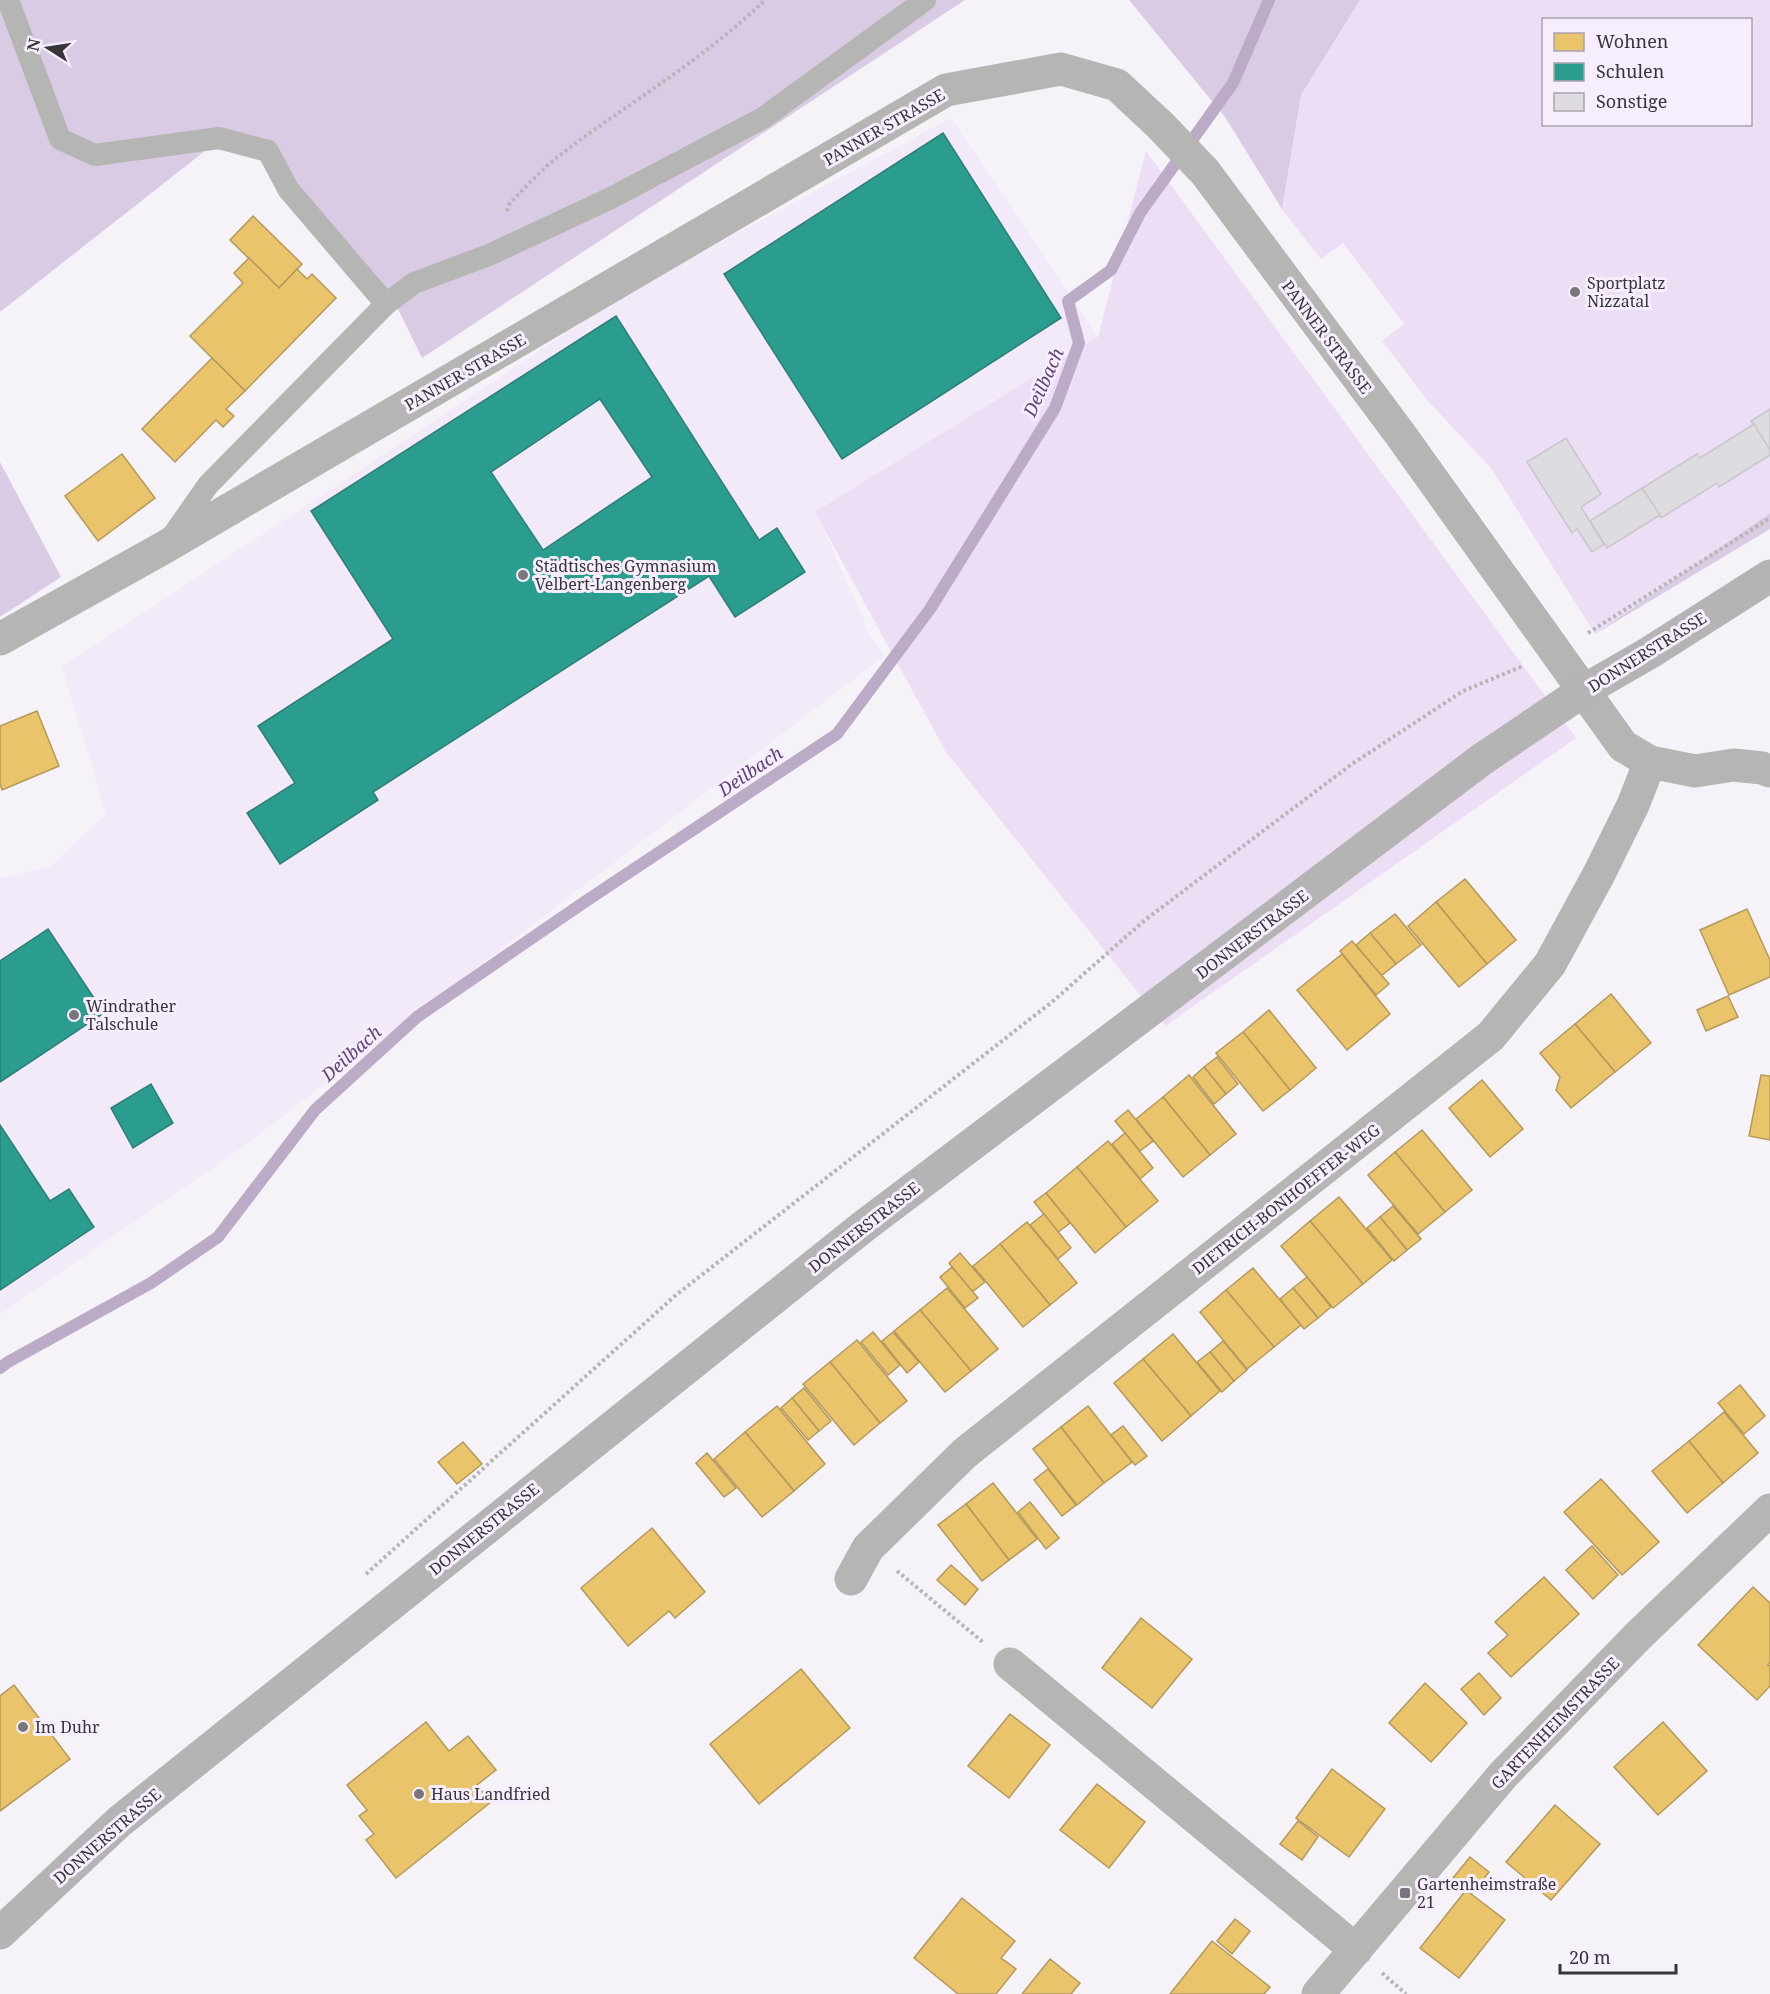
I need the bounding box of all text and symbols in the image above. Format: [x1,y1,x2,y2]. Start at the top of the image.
north arrow [18,18,78,78]
legend [1542,18,1752,126]
text: Wohnen [1596,29,1669,53]
text: N [21,36,45,53]
text: Schulen [1596,59,1665,83]
street label: PANNER STRASSE [819,83,949,171]
text: Sonstige [1596,89,1667,113]
place label: Sportplatz Nizzatal [1587,272,1666,312]
street label: PANNER STRASSE [1277,276,1377,398]
marker: Sportplatz Nizzatal [1568,285,1582,299]
street label: PANNER STRASSE [400,328,530,416]
water label: Deilbach [1017,344,1069,421]
place label: Städtisches Gymnasium Velbert-Langenberg [535,555,717,595]
marker: Städtisches Gymnasium Velbert-Langenberg [516,568,530,582]
street label: DONNERSTRASSE [1584,607,1710,697]
water label: Deilbach [712,741,787,802]
street label: DONNERSTRASSE [1191,884,1313,984]
place label: Windrather Talschule [86,995,177,1035]
marker: Windrather Talschule [67,1008,81,1022]
water label: Deilbach [315,1020,386,1087]
street label: DIETRICH-BONHOEFFER-WEG [1188,1118,1385,1279]
street label: DONNERSTRASSE [804,1177,924,1277]
street label: DONNERSTRASSE [424,1478,544,1580]
street label: GARTENHEIMSTRASSE [1486,1652,1624,1794]
place label: Im Duhr [35,1716,100,1738]
marker: Im Duhr [16,1720,30,1734]
street label: DONNERSTRASSE [49,1783,165,1889]
place label: Haus Landfried [431,1783,550,1805]
marker: Haus Landfried [412,1787,426,1801]
place label: Gartenheimstraße 21 [1417,1873,1556,1913]
marker: Gartenheimstraße 21 [1398,1886,1412,1900]
scale bar [1560,1937,1676,1975]
text: 20 m [1569,1945,1611,1969]

